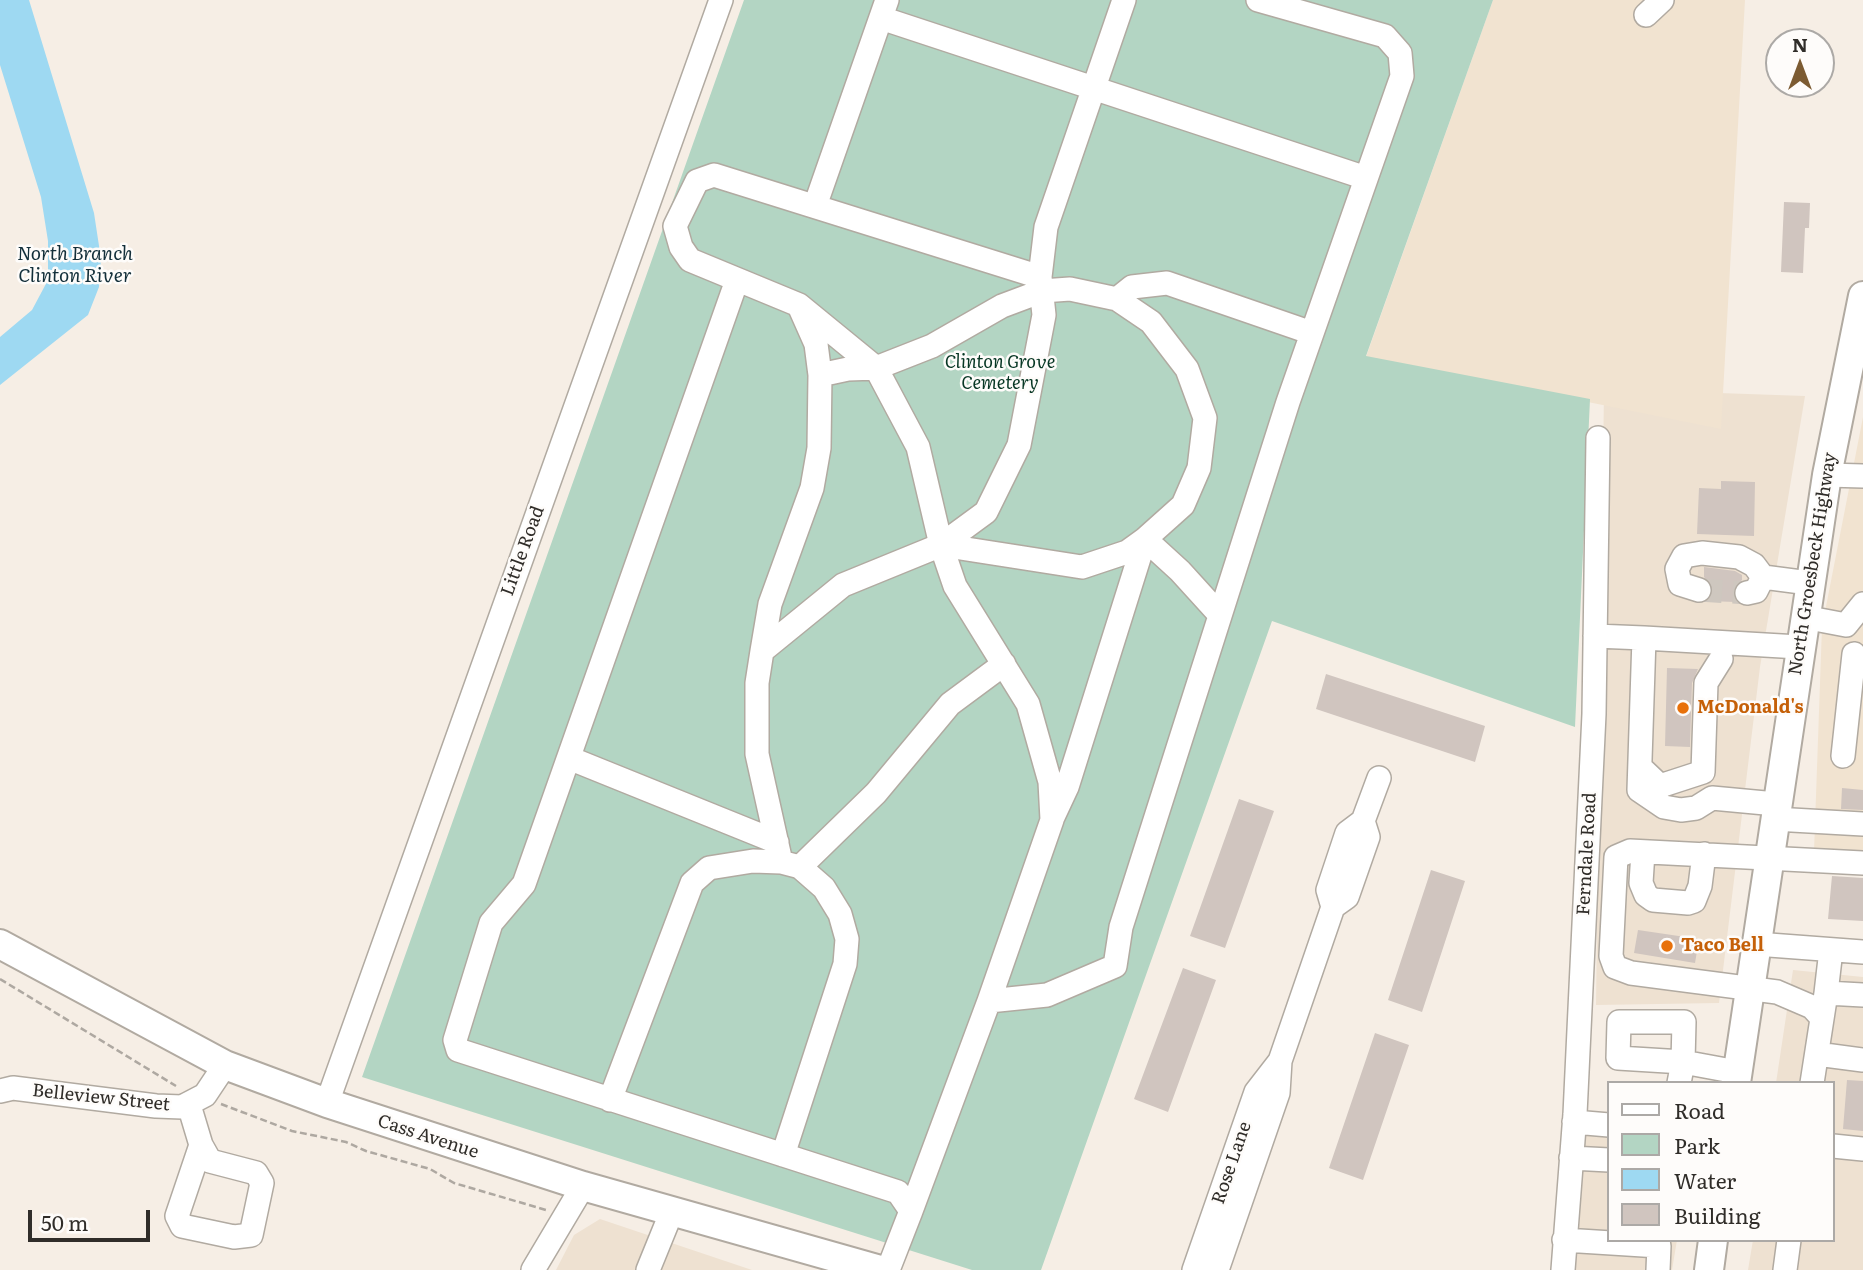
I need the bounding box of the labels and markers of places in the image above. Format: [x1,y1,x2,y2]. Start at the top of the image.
place label: McDonald's [1697,697,1803,719]
marker: McDonald's [1675,700,1691,716]
place label: Taco Bell [1681,935,1764,957]
marker: Taco Bell [1659,938,1675,954]

